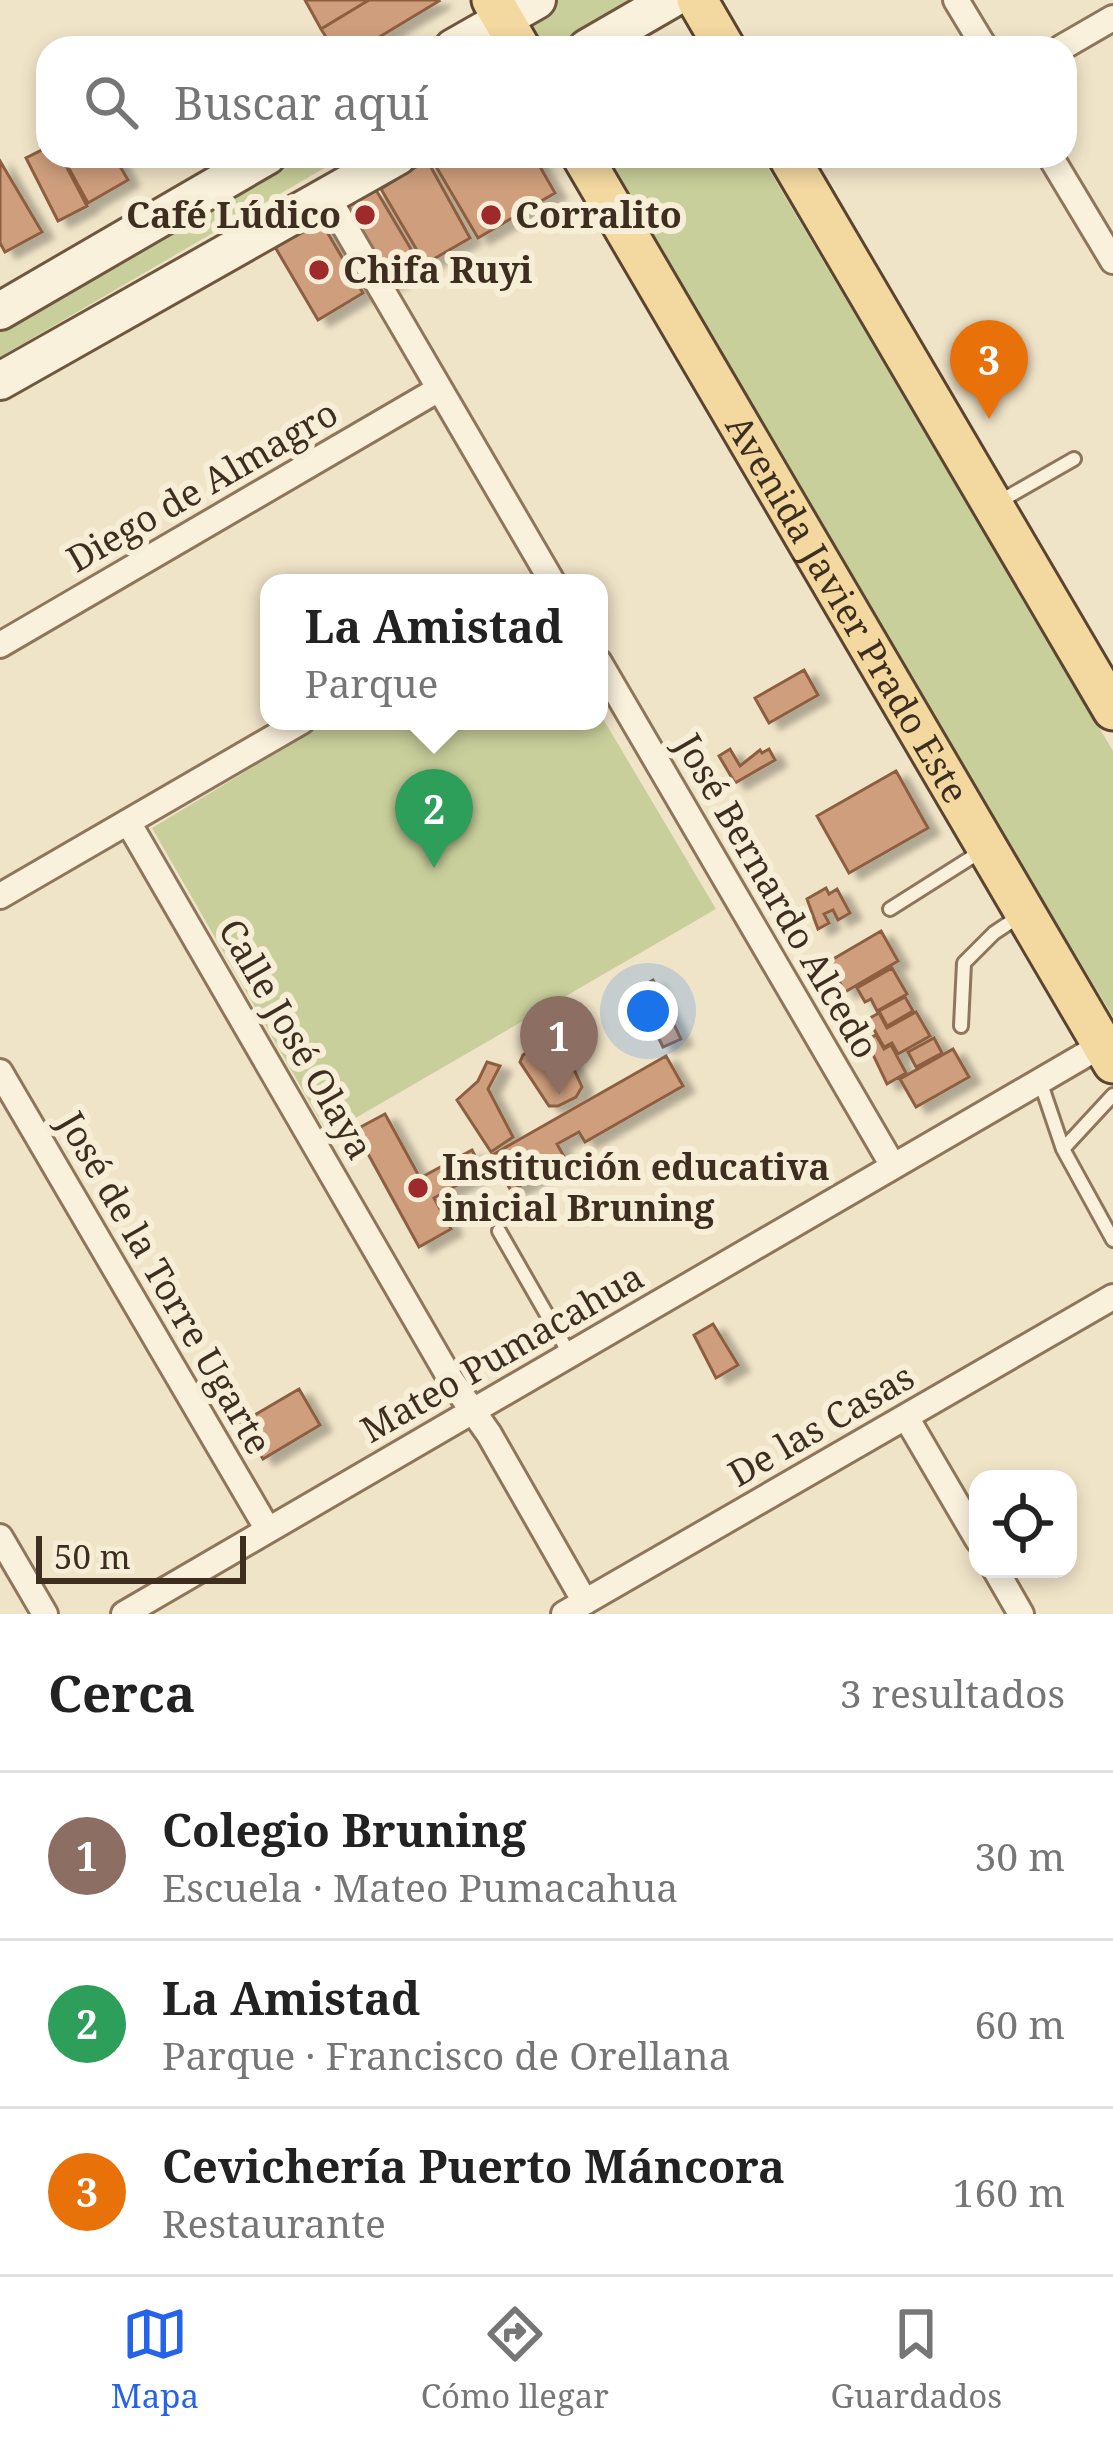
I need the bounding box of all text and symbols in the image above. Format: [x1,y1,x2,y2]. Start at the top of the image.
search box [36,36,1077,168]
icon: search [78,69,144,135]
text: Buscar aquí [174,72,429,133]
place label: Café Lúdico [126,190,341,239]
place label: Corralito [515,190,682,239]
marker: Café Lúdico [352,202,378,228]
marker: Corralito [478,202,504,228]
place label: Chifa Ruyi [343,245,533,294]
marker: Chifa Ruyi [306,257,332,283]
pin: 3 [950,320,1028,419]
street label: Diego de Almagro [57,388,346,583]
street label: Avenida Javier Prado Este [715,406,981,812]
popup [260,574,608,730]
text: La Amistad [305,595,563,656]
text: Parque [305,656,438,709]
street label: José Bernardo Alcedo [664,724,890,1067]
pin: 2 [395,769,473,868]
street label: Calle José Olaya [208,910,385,1168]
your location [618,981,678,1041]
pin: 1 [520,996,598,1095]
street label: José de la Torre Ugarte [47,1102,284,1463]
place label: Institución educativa inicial Bruning [442,1142,830,1232]
marker: Institución educativa inicial Bruning [405,1175,431,1201]
street label: Mateo Pumacahua [351,1252,652,1454]
street label: De las Casas [719,1352,923,1498]
map controls [969,1470,1077,1578]
button: locate [969,1470,1077,1578]
scale bar [36,1530,246,1583]
text: 50 m [54,1534,131,1579]
text: Cerca [48,1657,195,1727]
text: 3 resultados [840,1666,1065,1719]
text: Colegio Bruning [162,1799,527,1860]
text: 1 [76,1829,98,1882]
text: 30 m [974,1829,1065,1882]
text: Escuela · Mateo Pumacahua [162,1860,678,1913]
text: La Amistad [162,1967,420,2028]
text: 2 [76,1997,98,2050]
text: 60 m [974,1997,1065,2050]
text: Parque · Francisco de Orellana [162,2028,731,2081]
text: Cevichería Puerto Máncora [162,2135,785,2196]
text: 3 [76,2165,98,2218]
text: 160 m [953,2165,1065,2218]
text: Restaurante [162,2196,386,2249]
tab: Mapa [111,2301,199,2418]
tab: Cómo llegar [421,2301,609,2418]
tab: Guardados [831,2301,1002,2418]

